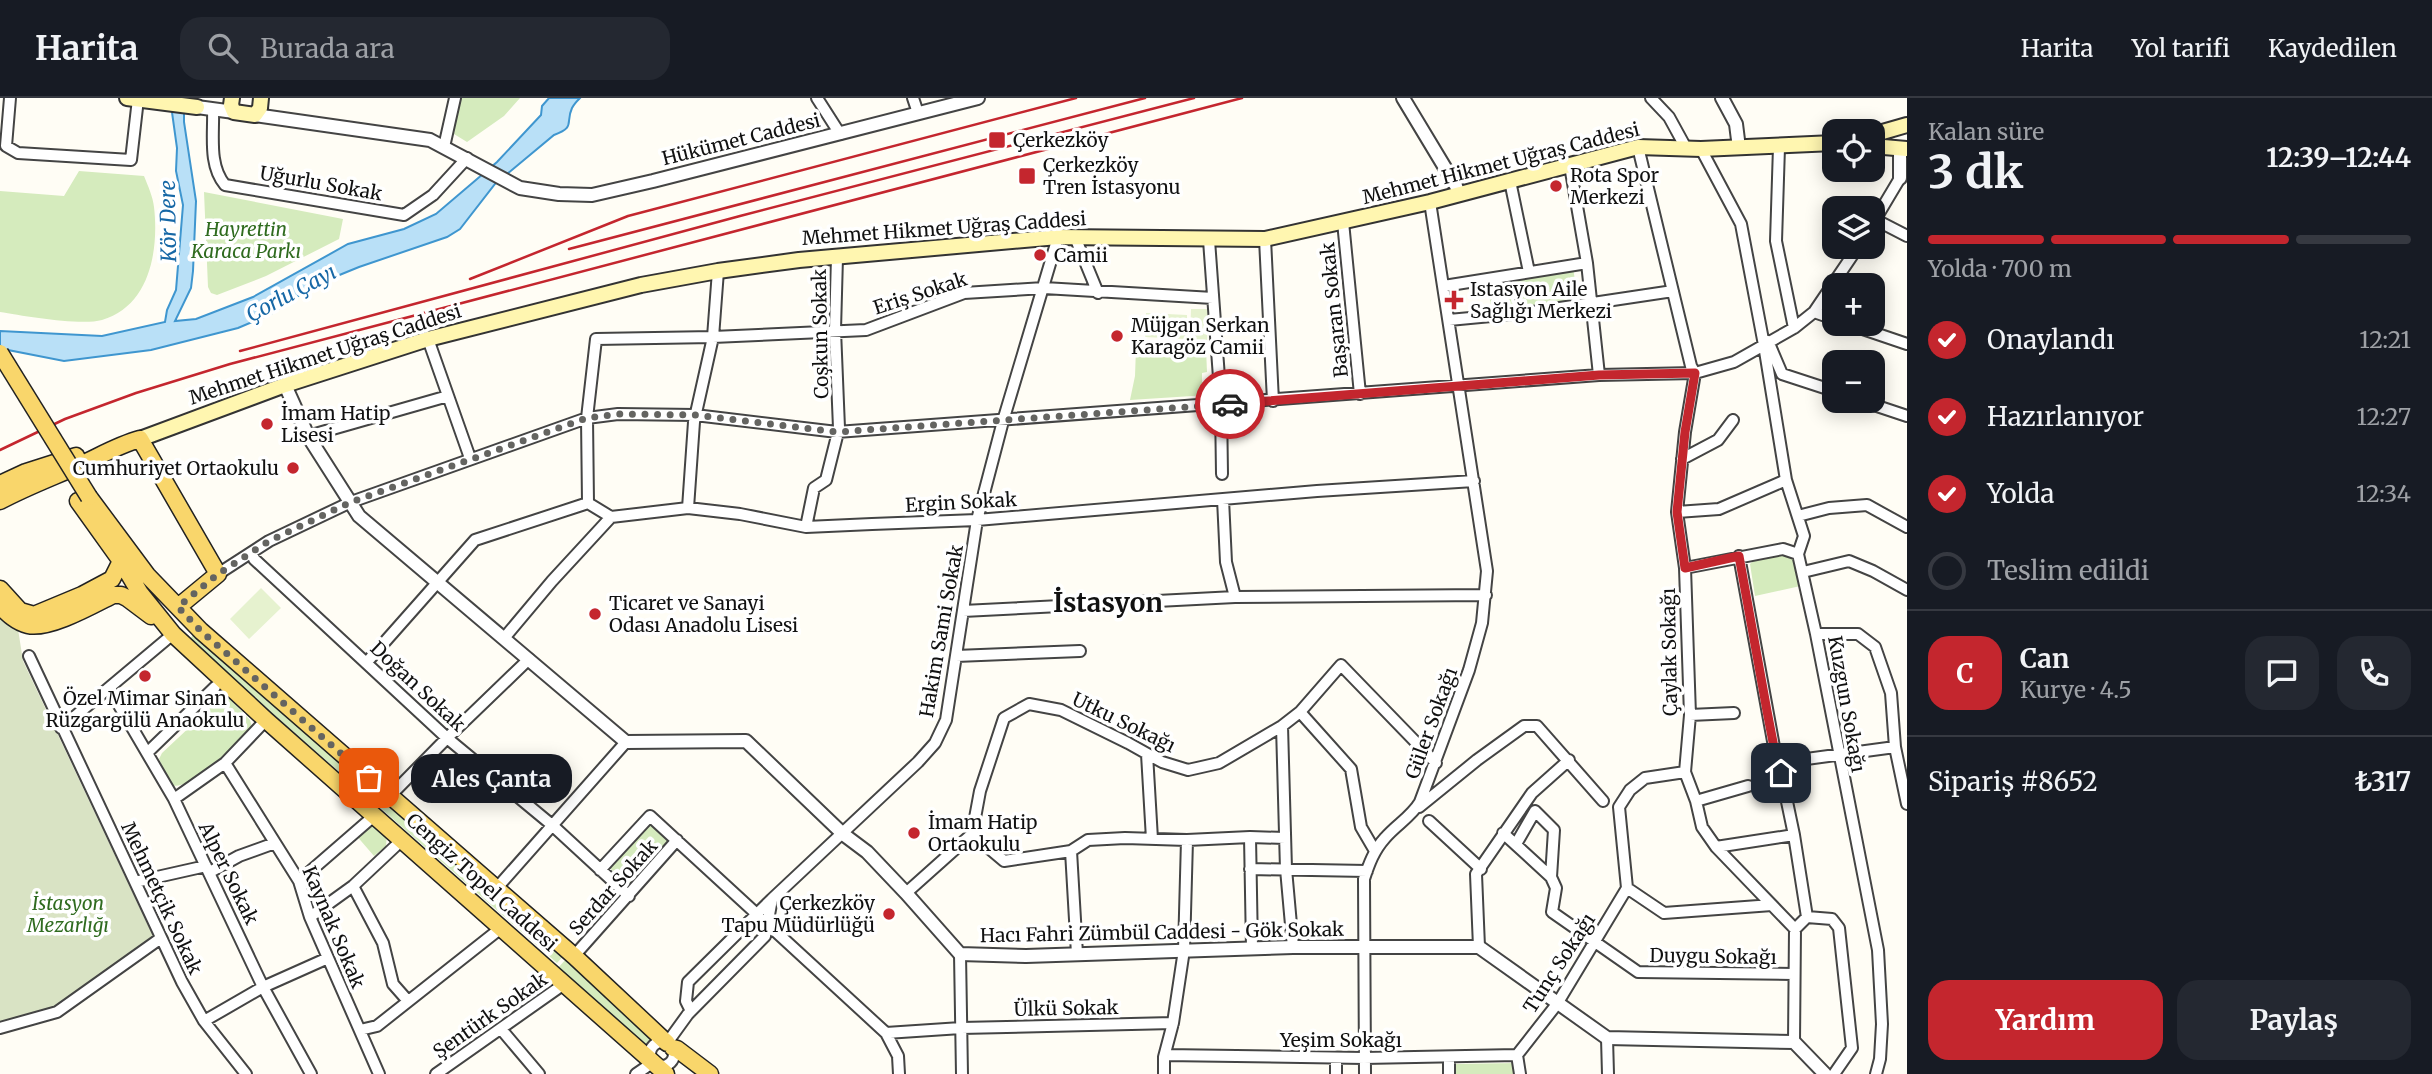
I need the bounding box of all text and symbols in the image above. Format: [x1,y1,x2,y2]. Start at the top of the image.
search box [180,17,670,80]
text: Harita [35,28,138,69]
icon: search [204,29,242,67]
text: Burada ara [260,32,395,65]
text: Harita [2021,33,2093,64]
text: Yol tarifi [2131,33,2230,64]
text: Kaydedilen [2268,33,2397,64]
street label: Hükümet Caddesi [659,108,823,170]
street label: Mehmet Hikmet Uğraş Caddesi [1360,117,1642,209]
text: Kalan süre [1928,117,2044,146]
map controls [1822,119,1885,413]
button: locate [1822,119,1885,182]
place label: Çerkezköy [1013,128,1108,152]
marker: Çerkezköy [987,130,1007,150]
text: 12:39–12:44 [2266,141,2411,174]
text: 3 dk [1928,143,2023,201]
place label: Çerkezköy Tren İstasyonu [1043,153,1180,199]
street label: Uğurlu Sokak [258,160,384,206]
place label: Rota Spor Merkezi [1570,163,1660,209]
marker: Çerkezköy Tren İstasyonu [1017,166,1037,186]
marker: Rota Spor Merkezi [1548,178,1564,194]
water label: Kör Dere [154,180,182,263]
button: layers [1822,196,1885,259]
street label: Mehmet Hikmet Uğraş Caddesi [801,206,1087,250]
park label: Hayrettin Karaca Parkı [190,217,301,263]
street label: Başaran Sokak [1315,241,1353,379]
place label: Camii [1054,243,1108,267]
marker: Camii [1032,247,1048,263]
text: Yolda · 700 m [1928,254,2072,283]
water label: Çorlu Çayı [241,258,341,328]
street label: Eriş Sokak [870,267,970,319]
street label: Coşkun Sokak [807,269,833,399]
button: + [1822,273,1885,336]
place label: Istasyon Aile Sağlığı Merkezi [1470,277,1612,323]
marker: Istasyon Aile Sağlığı Merkezi [1444,290,1464,310]
street label: Mehmet Hikmet Uğraş Caddesi [186,299,464,409]
place label: Müjgan Serkan Karagöz Camii [1131,313,1270,359]
icon: check [1928,321,1966,359]
text: Onaylandı [1987,323,2115,356]
text: 12:21 [2359,325,2411,354]
marker: Müjgan Serkan Karagöz Camii [1109,328,1125,344]
button: − [1822,350,1885,413]
courier [1195,369,1265,439]
icon: car [1211,385,1249,423]
icon: check [1928,398,1966,436]
text: Hazırlanıyor [1987,400,2144,433]
place label: İmam Hatip Lisesi [281,401,390,447]
text: 12:27 [2356,402,2411,431]
marker: İmam Hatip Lisesi [259,416,275,432]
place label: Cumhuriyet Ortaokulu [73,456,279,480]
marker: Cumhuriyet Ortaokulu [285,460,301,476]
icon: check [1928,475,1966,513]
text: Yolda [1987,477,2054,510]
text: 12:34 [2356,479,2411,508]
street label: Ergin Sokak [905,487,1017,517]
street label: Hakim Sami Sokak [914,543,968,719]
text: Teslim edildi [1987,554,2149,587]
district label: İstasyon [1053,586,1163,619]
street label: Çaylak Sokağı [1656,588,1682,716]
place label: Ticaret ve Sanayi Odası Anadolu Lisesi [609,591,798,637]
marker: Ticaret ve Sanayi Odası Anadolu Lisesi [587,606,603,622]
street label: Kuzgun Sokağı [1823,634,1871,774]
street label: Doğan Sokak [365,636,471,736]
button: chat [2245,636,2319,710]
button: phone [2337,636,2411,710]
text: Can [2020,642,2069,675]
text: C [1956,657,1974,690]
street label: Güler Sokağı [1400,664,1462,782]
marker: Özel Mimar Sinan Rüzgargülü Anaokulu [137,668,153,684]
text: Kurye · 4.5 [2020,675,2132,704]
place label: Özel Mimar Sinan Rüzgargülü Anaokulu [45,686,245,732]
street label: Utku Sokağı [1068,687,1180,757]
pin [1751,743,1811,803]
pin [339,748,399,808]
callout: Ales Çanta [411,754,572,802]
icon: home [1762,754,1800,792]
icon: bag [350,759,388,797]
text: Ales Çanta [432,764,551,793]
text: Sipariş #8652 [1928,765,2098,798]
text: ₺317 [2354,765,2411,798]
street label: Cengiz Topel Caddesi [402,808,562,956]
place label: İmam Hatip Ortaokulu [928,810,1037,856]
street label: Alper Sokak [193,817,264,928]
street label: Mehmetçik Sokak [116,818,208,978]
marker: İmam Hatip Ortaokulu [906,825,922,841]
street label: Serdar Sokak [564,834,662,940]
street label: Kaynak Sokak [297,862,371,992]
park label: İstasyon Mezarlığı [26,891,109,937]
place label: Çerkezköy Tapu Müdürlüğü [722,891,875,937]
marker: Çerkezköy Tapu Müdürlüğü [881,906,897,922]
street label: Tunç Sokağı [1518,909,1600,1017]
street label: Hacı Fahri Zümbül Caddesi - Gök Sokak [980,917,1344,947]
street label: Duygu Sokağı [1649,943,1777,969]
street label: Şentürk Sokak [428,967,552,1063]
button: Yardım [1928,980,2163,1060]
button: Paylaş [2177,980,2411,1060]
street label: Ülkü Sokak [1013,995,1119,1021]
street label: Yeşim Sokağı [1279,1028,1402,1052]

